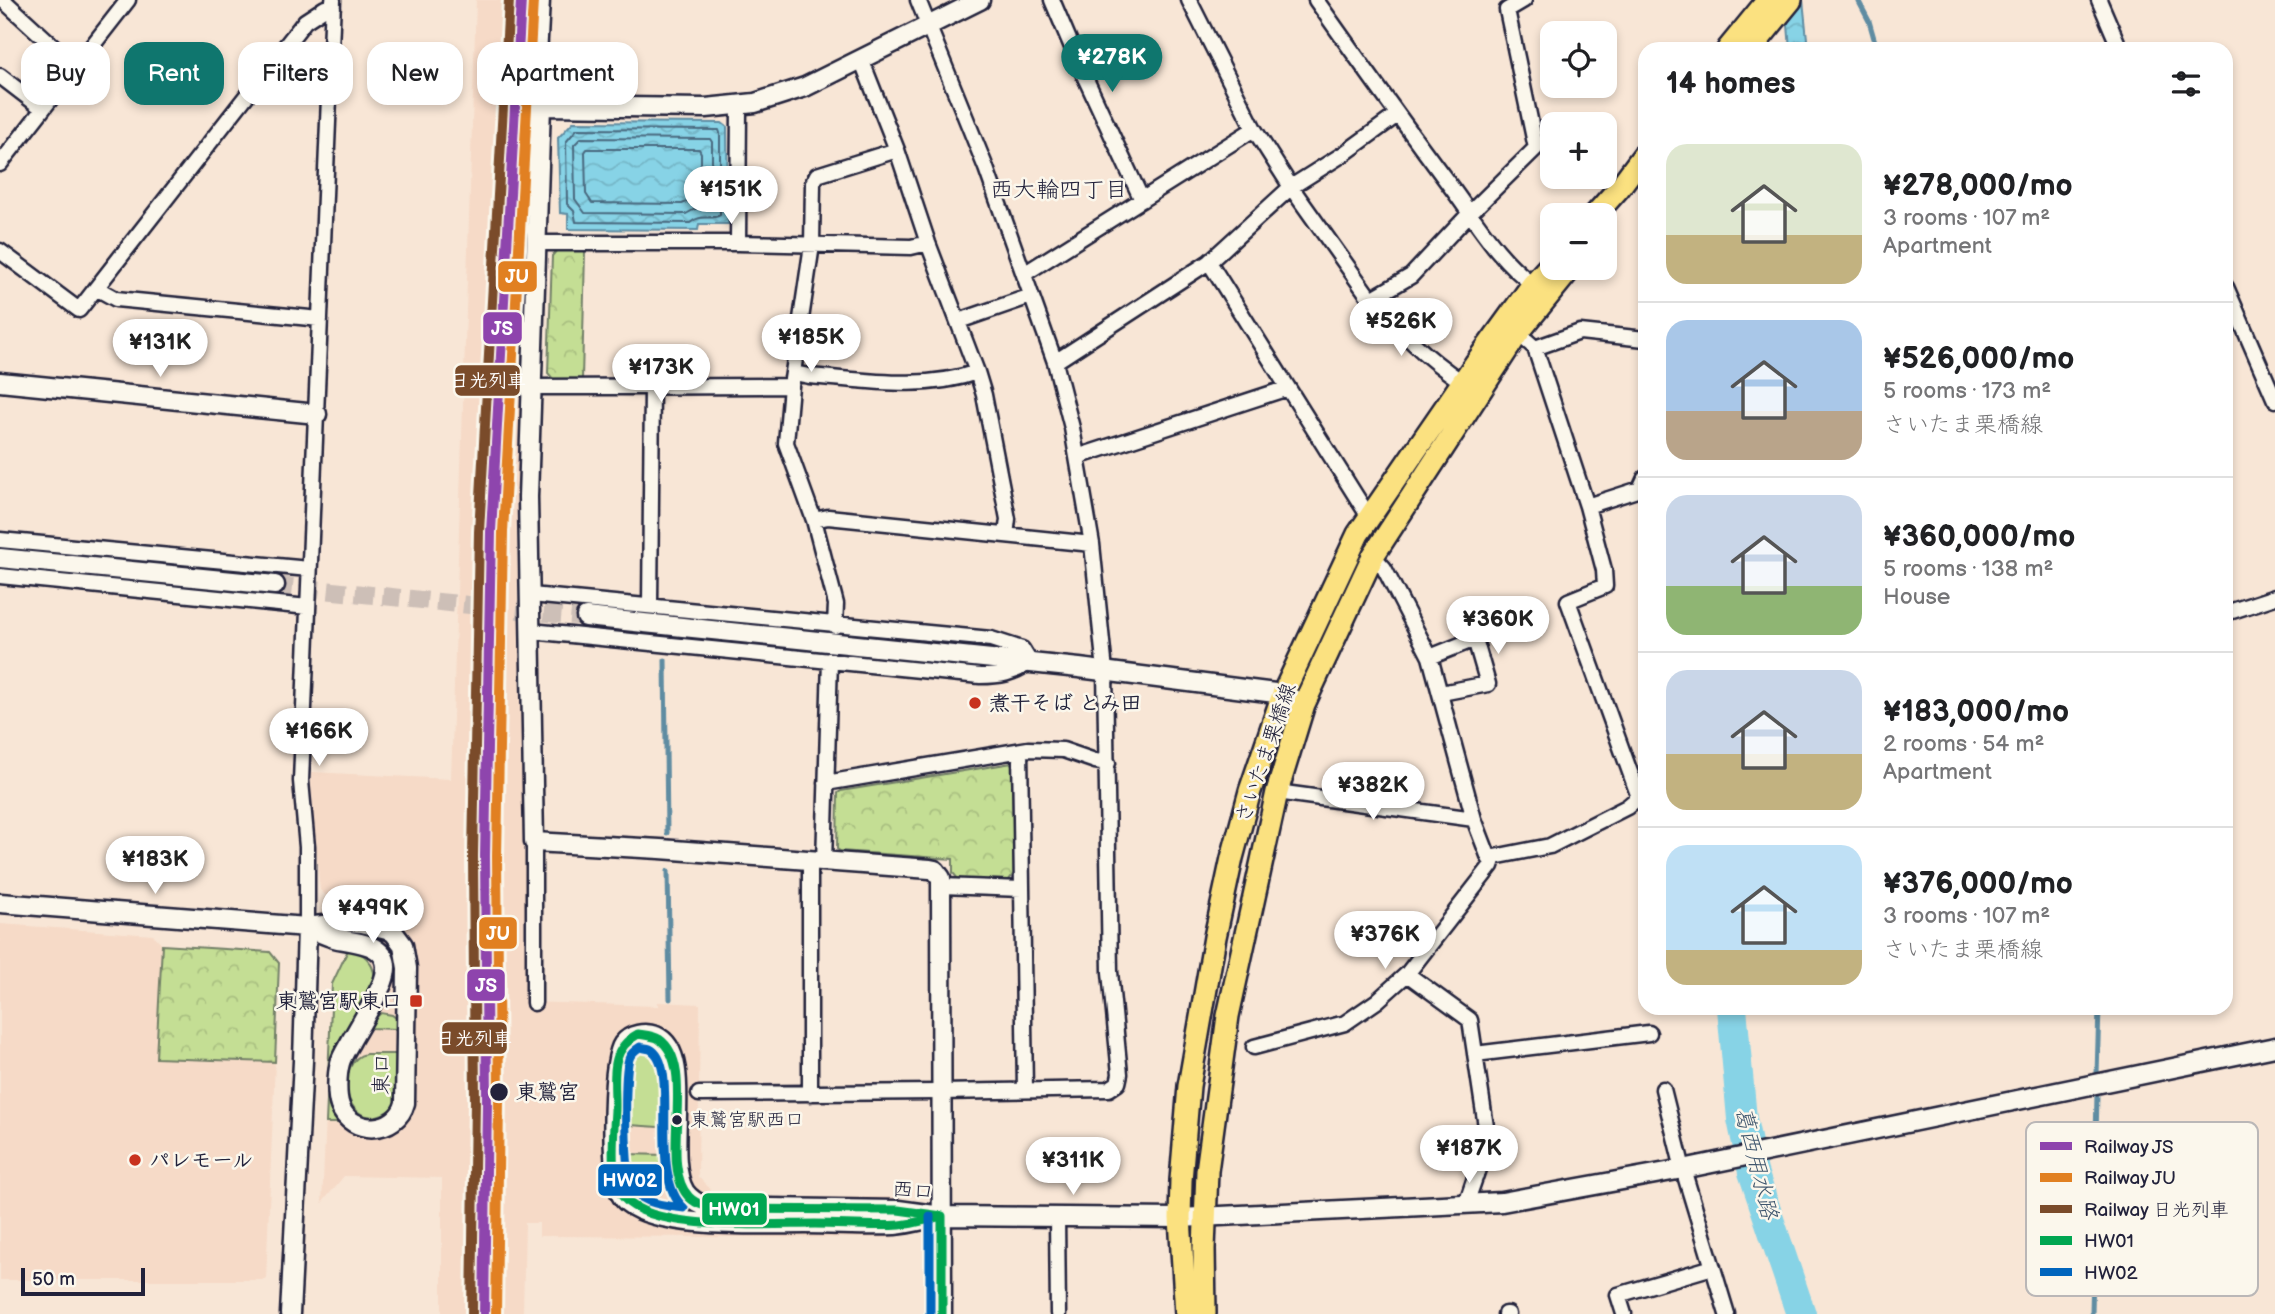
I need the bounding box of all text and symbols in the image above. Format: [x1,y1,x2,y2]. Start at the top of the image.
map controls [1540,21,1617,280]
button: locate [1540,21,1617,98]
pin: ¥278K [1063,34,1161,94]
chip: Buy [21,42,110,105]
chip: Rent [124,42,224,105]
chip: Filters [238,42,353,105]
chip: New [367,42,463,105]
chip: Apartment [477,42,638,105]
text: ¥278K [1077,43,1147,71]
icon: filters [2167,65,2205,103]
text: 14 homes [1666,66,1795,102]
button: + [1540,112,1617,189]
pin: ¥151K [682,166,780,226]
text: ¥278,000/mo [1883,168,2073,204]
icon: home [1722,172,1806,256]
text: ¥151K [700,175,762,203]
district label: 西大輪四丁目 [990,176,1128,204]
button: − [1540,203,1617,280]
text: 3 rooms · 107 m² [1883,204,2050,232]
text: Apartment [1883,232,1992,260]
line badge: JU [497,260,538,293]
text: JU [505,266,529,289]
pin: ¥526K [1352,298,1450,358]
text: ¥526K [1366,307,1436,335]
line badge: JS [482,311,523,345]
pin: ¥185K [762,314,860,374]
text: JS [491,318,513,341]
pin: ¥131K [111,320,209,379]
text: ¥185K [778,323,844,351]
text: ¥131K [129,328,191,356]
text: ¥526,000/mo [1883,341,2074,377]
pin: ¥173K [612,344,710,404]
icon: home [1722,348,1806,432]
text: ¥173K [628,353,694,381]
line badge: 日光列車 [454,364,521,397]
text: 日光列車 [450,370,526,393]
text: 5 rooms · 173 m² [1883,377,2051,405]
text: さいたま栗橋線 [1883,411,2043,439]
text: ¥360,000/mo [1883,519,2075,555]
icon: home [1722,523,1806,607]
text: 5 rooms · 138 m² [1883,555,2053,583]
text: House [1883,583,1950,611]
pin: ¥360K [1449,596,1547,656]
text: ¥360K [1462,605,1534,633]
street label: さいたま栗橋線 [1230,680,1302,826]
place label: 煮干そば とみ田 [989,691,1142,716]
text: ¥183,000/mo [1883,694,2069,730]
marker: 煮干そば とみ田 [967,695,983,711]
icon: home [1722,698,1806,782]
pin: ¥166K [270,708,368,768]
text: ¥166K [285,717,353,745]
text: 2 rooms · 54 m² [1883,730,2045,758]
text: Apartment [1883,758,1992,786]
pin: ¥382K [1324,762,1422,822]
text: ¥382K [1338,771,1408,799]
pin: ¥183K [106,836,204,896]
text: ¥183K [122,845,188,873]
text: ¥376,000/mo [1883,866,2073,902]
icon: home [1722,873,1806,957]
pin: ¥499K [324,886,422,945]
text: ¥499K [338,894,408,922]
text: 3 rooms · 107 m² [1883,902,2050,930]
pin: ¥376K [1336,912,1434,971]
line badge: JU [478,916,518,950]
text: ¥376K [1350,920,1420,948]
text: JU [486,923,510,946]
text: さいたま栗橋線 [1883,936,2043,964]
line badge: JS [466,968,506,1002]
text: JS [475,975,497,998]
place label: 東鷲宮駅東口 [276,989,402,1014]
marker: 東鷲宮駅東口 [408,993,424,1009]
line badge: 日光列車 [441,1021,508,1055]
text: 日光列車 [436,1028,512,1051]
street label: 東口 [369,1053,395,1095]
place label: 東鷲宮 [516,1080,579,1105]
marker: 東鷲宮 [488,1081,510,1103]
water label: 葛西用水路 [1729,1104,1784,1224]
place label: 東鷲宮駅西口 [690,1109,804,1132]
marker: 東鷲宮駅西口 [670,1113,684,1127]
legend [2026,1122,2258,1296]
pin: ¥187K [1420,1126,1518,1185]
text: ¥187K [1436,1134,1502,1162]
text: Railway JS [2084,1136,2174,1159]
pin: ¥311K [1024,1138,1122,1197]
text: ¥311K [1042,1146,1104,1174]
place label: パレモール [149,1148,253,1173]
marker: パレモール [127,1152,143,1168]
line badge: HW02 [597,1163,663,1197]
text: Railway JU [2084,1167,2176,1190]
text: HW02 [603,1170,658,1193]
street label: 西口 [891,1176,935,1206]
line badge: HW01 [701,1192,768,1226]
text: HW01 [708,1199,760,1222]
text: Railway 日光列車 [2084,1199,2229,1222]
text: HW01 [2084,1230,2134,1253]
text: HW02 [2084,1262,2139,1285]
scale bar [21,1265,145,1297]
text: 50 m [32,1268,75,1291]

